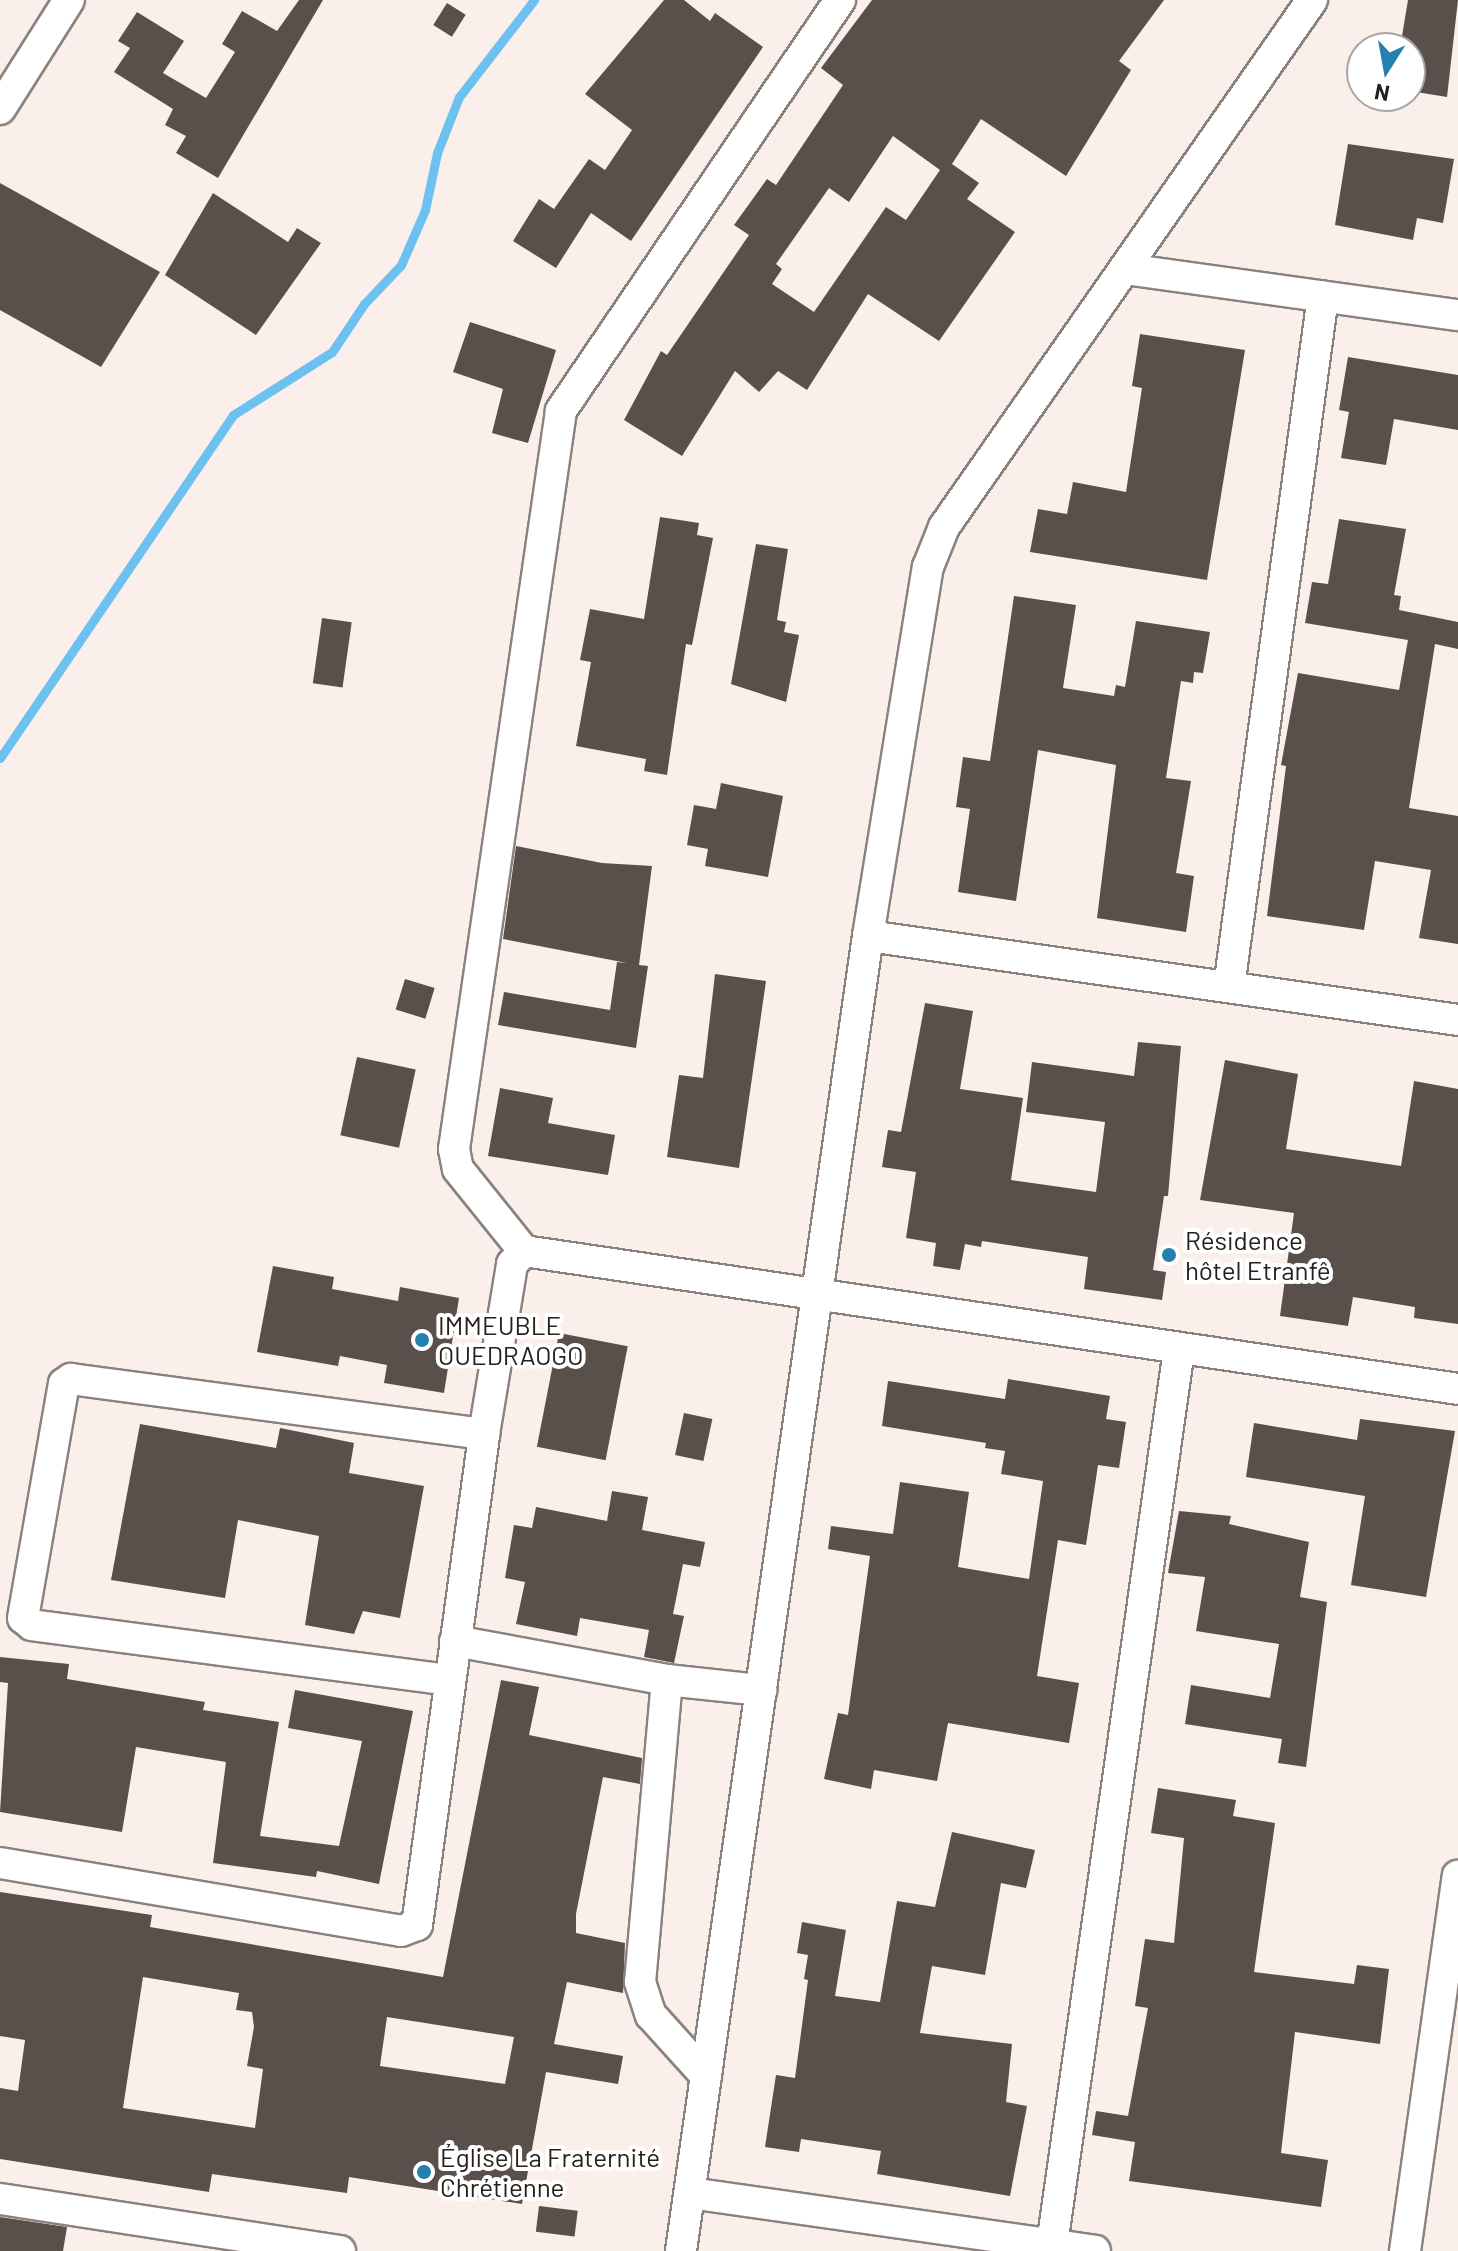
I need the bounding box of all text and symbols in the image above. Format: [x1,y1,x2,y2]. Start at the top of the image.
north arrow [1346,32,1426,112]
text: N [1372,79,1391,108]
place label: Résidence hôtel Etranfê [1185,1224,1331,1286]
marker: Résidence hôtel Etranfê [1160,1246,1178,1264]
place label: IMMEUBLE OUEDRAOGO [438,1309,583,1370]
marker: IMMEUBLE OUEDRAOGO [413,1331,431,1349]
place label: Église La Fraternité Chrétienne [440,2141,660,2202]
marker: Église La Fraternité Chrétienne [415,2163,433,2181]

